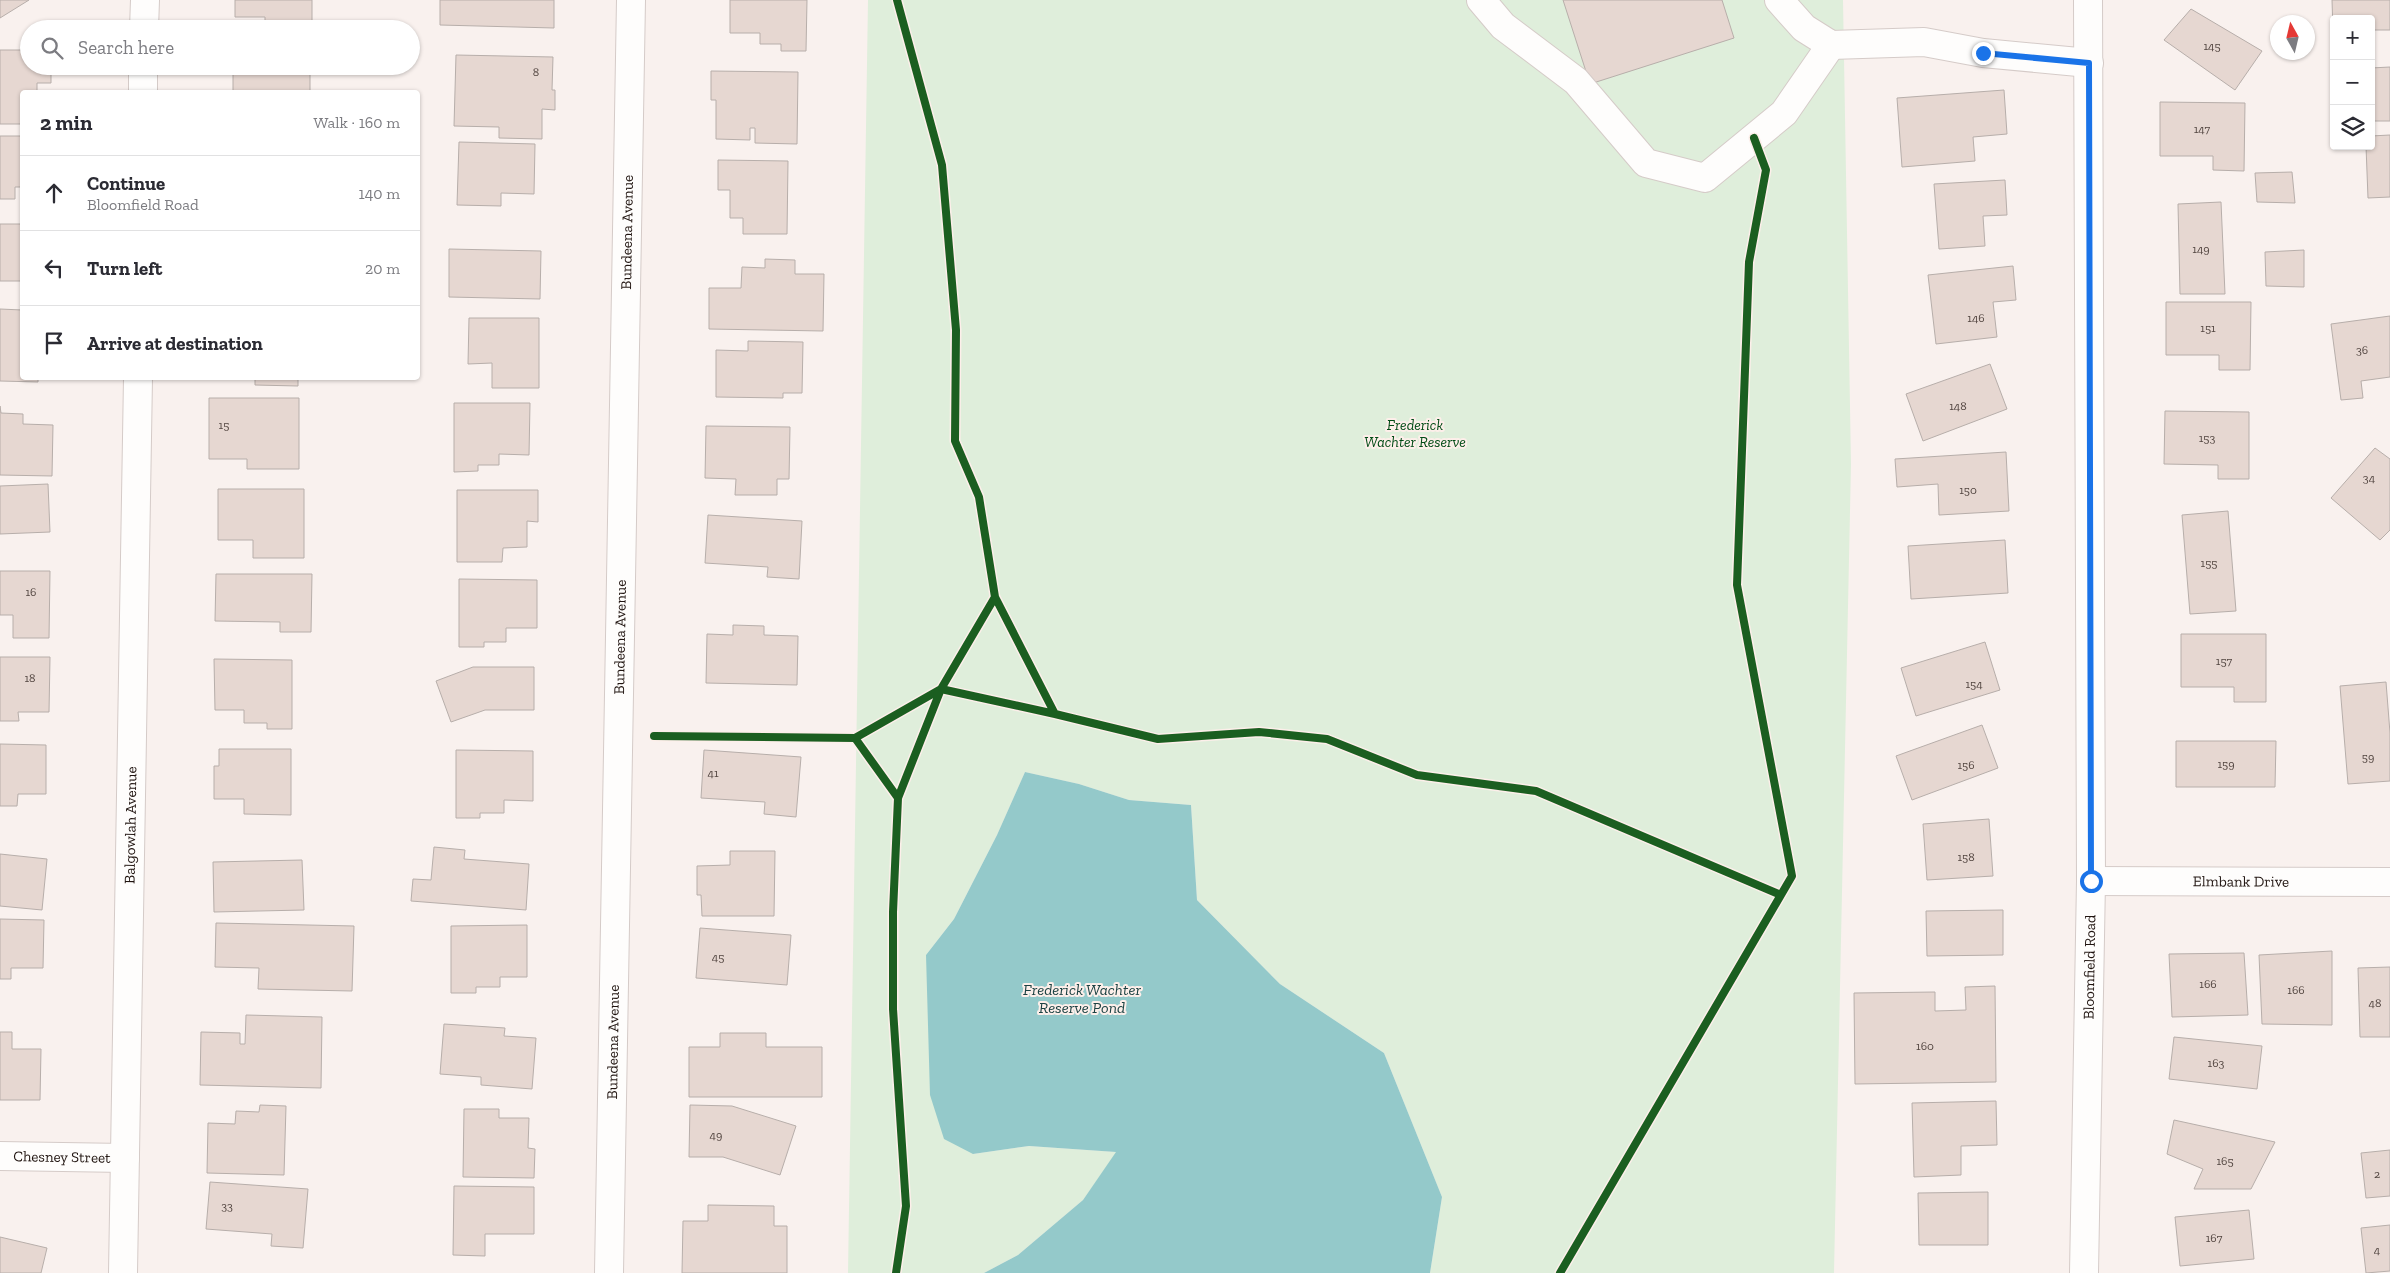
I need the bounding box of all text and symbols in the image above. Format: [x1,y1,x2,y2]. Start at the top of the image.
north arrow [2270,15,2315,60]
map controls [2330,15,2375,150]
button: + [2330,15,2375,60]
search box [20,20,420,75]
icon: search [38,34,66,62]
text: Search here [78,36,174,59]
house number: 145 [2203,39,2221,53]
route end [1972,42,1995,65]
button: − [2330,60,2375,105]
house number: 8 [533,65,539,79]
button: layers [2330,105,2375,150]
text: 2 min [40,110,92,135]
text: Walk · 160 m [313,113,400,132]
house number: 147 [2194,122,2211,136]
text: Continue [87,172,165,195]
street label: Bundeena Avenue [617,175,637,290]
icon: ahead [40,179,68,207]
text: 140 m [359,184,400,203]
text: Bloomfield Road [87,195,199,214]
house number: 149 [2192,242,2210,256]
icon: left [40,254,68,282]
text: Turn left [87,257,162,280]
text: 20 m [365,259,400,278]
house number: 146 [1967,311,1985,325]
house number: 151 [2200,321,2216,335]
icon: arrive [40,329,68,357]
text: Arrive at destination [87,332,263,355]
house number: 36 [2356,343,2368,357]
house number: 148 [1949,399,1967,413]
park label: Frederick Wachter Reserve [1364,416,1466,451]
house number: 15 [219,418,229,432]
house number: 153 [2199,431,2215,445]
house number: 34 [2363,471,2376,485]
house number: 150 [1959,483,1977,497]
house number: 155 [2201,556,2217,570]
street label: Bundeena Avenue [610,580,630,695]
house number: 16 [26,585,37,599]
house number: 157 [2216,654,2233,668]
house number: 18 [24,671,36,685]
house number: 154 [1965,677,1983,691]
house number: 59 [2362,750,2374,764]
house number: 159 [2217,757,2235,771]
house number: 156 [1957,758,1975,772]
street label: Balgowlah Avenue [121,766,140,884]
house number: 41 [707,766,719,780]
house number: 158 [1957,850,1975,864]
route start [2080,870,2103,893]
street label: Elmbank Drive [2193,872,2289,891]
street label: Bloomfield Road [2080,914,2099,1020]
house number: 45 [712,950,724,964]
house number: 166 [2199,977,2217,991]
water label: Frederick Wachter Reserve Pond [1023,980,1141,1017]
house number: 166 [2287,983,2305,997]
street label: Bundeena Avenue [603,984,623,1100]
house number: 48 [2369,996,2381,1010]
house number: 160 [1916,1039,1934,1053]
house number: 163 [2208,1056,2225,1070]
house number: 49 [710,1128,722,1142]
street label: Chesney Street [13,1147,111,1167]
house number: 165 [2216,1154,2234,1168]
house number: 2 [2374,1167,2380,1181]
house number: 33 [221,1199,233,1213]
house number: 167 [2206,1231,2223,1245]
house number: 4 [2374,1243,2381,1257]

